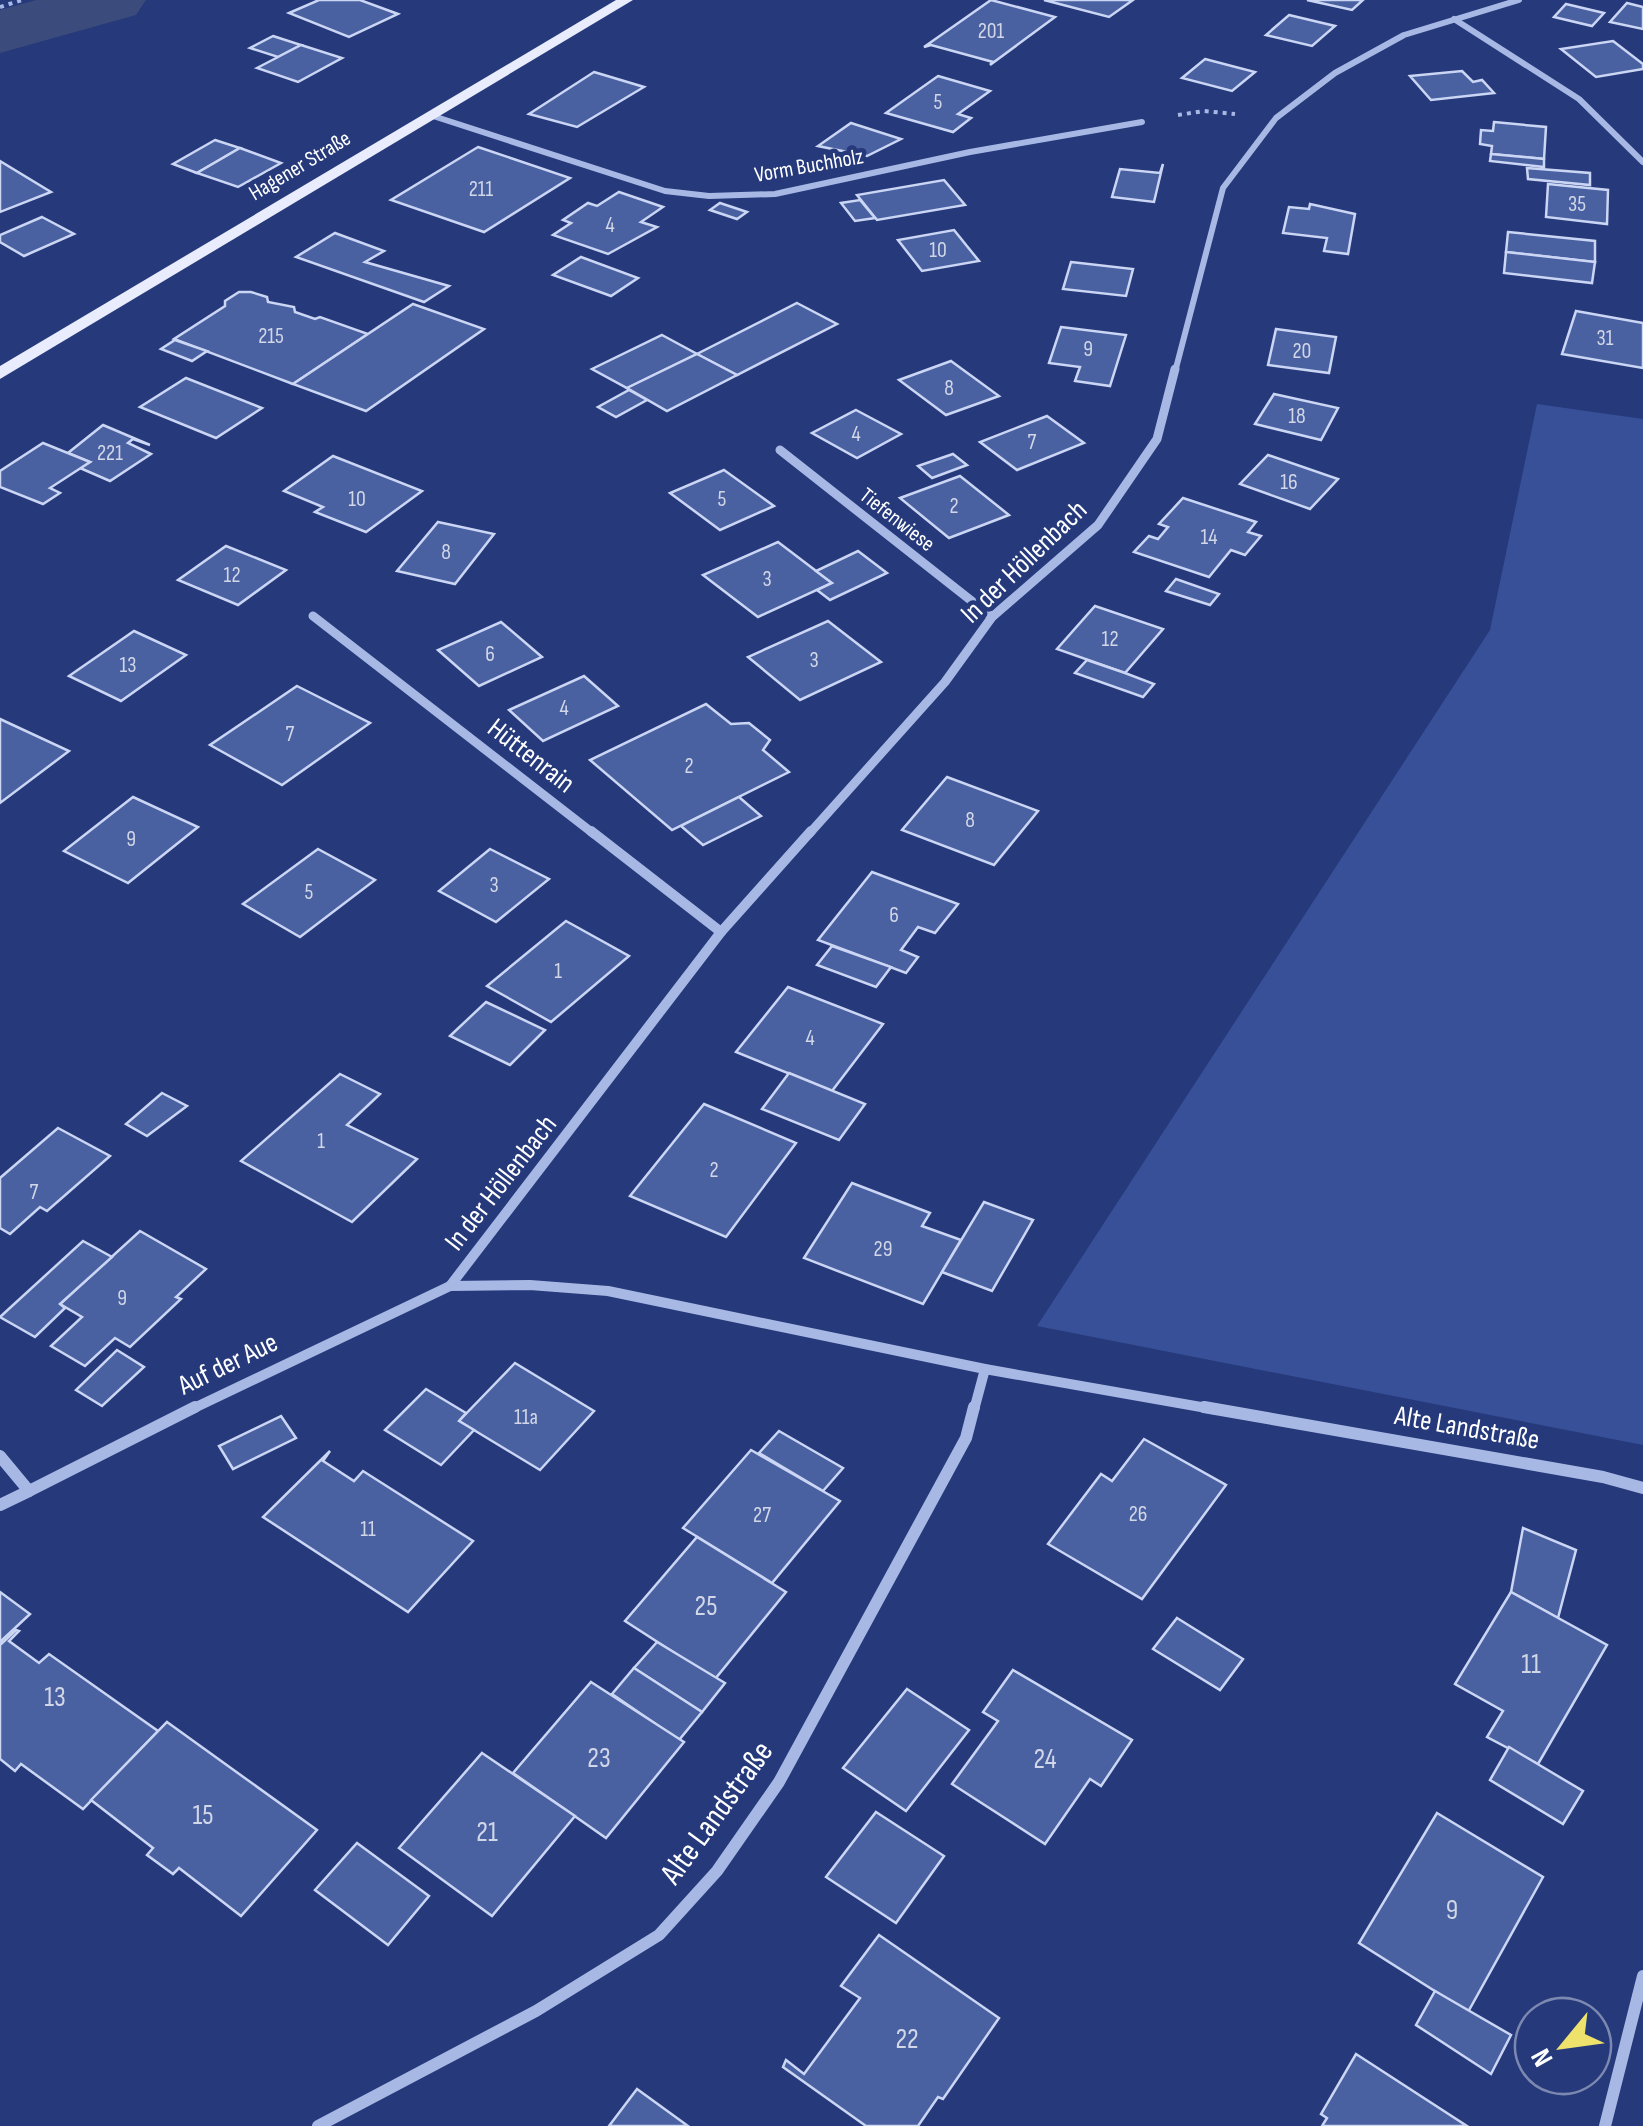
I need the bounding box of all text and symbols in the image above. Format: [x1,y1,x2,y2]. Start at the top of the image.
house number: 201 [978,18,1005,45]
house number: 5 [934,89,943,116]
street label: Hagener Straße [244,125,356,207]
street label: Vorm Buchholz [752,143,866,189]
house number: 211 [469,176,494,203]
house number: 35 [1568,191,1586,218]
house number: 4 [605,212,615,239]
house number: 10 [929,237,947,264]
house number: 215 [258,323,284,350]
house number: 31 [1597,325,1614,352]
house number: 9 [1083,336,1093,363]
house number: 20 [1293,338,1311,365]
house number: 8 [944,375,954,402]
house number: 18 [1288,403,1306,430]
house number: 4 [851,421,861,448]
house number: 7 [1028,429,1037,456]
house number: 221 [97,440,123,467]
house number: 16 [1280,469,1298,496]
street label: Tiefenwiese [854,482,940,558]
house number: 10 [348,486,366,513]
house number: 5 [718,486,727,513]
house number: 2 [949,493,959,520]
street label: In der Höllenbach [954,494,1094,630]
house number: 14 [1201,524,1217,551]
house number: 8 [441,539,451,566]
house number: 12 [223,562,241,589]
house number: 3 [762,566,772,593]
house number: 12 [1101,626,1119,653]
house number: 6 [485,641,495,668]
house number: 3 [809,647,819,674]
house number: 13 [120,652,136,679]
house number: 4 [559,695,569,722]
street label: Hüttenrain [481,712,581,800]
house number: 7 [286,721,295,748]
house number: 2 [684,753,694,780]
house number: 8 [965,807,975,834]
house number: 9 [126,826,136,853]
house number: 3 [489,872,499,899]
house number: 5 [305,879,314,906]
house number: 6 [889,902,899,929]
house number: 1 [554,958,562,985]
house number: 4 [805,1025,815,1052]
street label: In der Höllenbach [438,1109,564,1257]
house number: 1 [317,1128,325,1155]
house number: 2 [709,1157,719,1184]
house number: 7 [30,1179,39,1206]
house number: 29 [874,1236,892,1263]
house number: 9 [117,1285,127,1312]
street label: Auf der Aue [172,1326,283,1403]
street label: Alte Landstraße [1391,1399,1542,1457]
house number: 11a [514,1404,538,1431]
house number: 26 [1129,1501,1147,1528]
house number: 27 [753,1502,771,1529]
house number: 11 [360,1516,376,1543]
house number: 25 [695,1590,717,1623]
house number: 11 [1521,1648,1541,1681]
house number: 13 [44,1681,66,1714]
street label: Alte Landstraße [651,1734,782,1893]
house number: 23 [587,1742,611,1775]
house number: 24 [1033,1743,1057,1776]
house number: 15 [192,1799,214,1832]
house number: 21 [476,1816,498,1849]
house number: 9 [1446,1894,1458,1927]
north arrow [1513,1996,1613,2096]
house number: 22 [895,2023,919,2056]
text: N [1524,2043,1561,2072]

